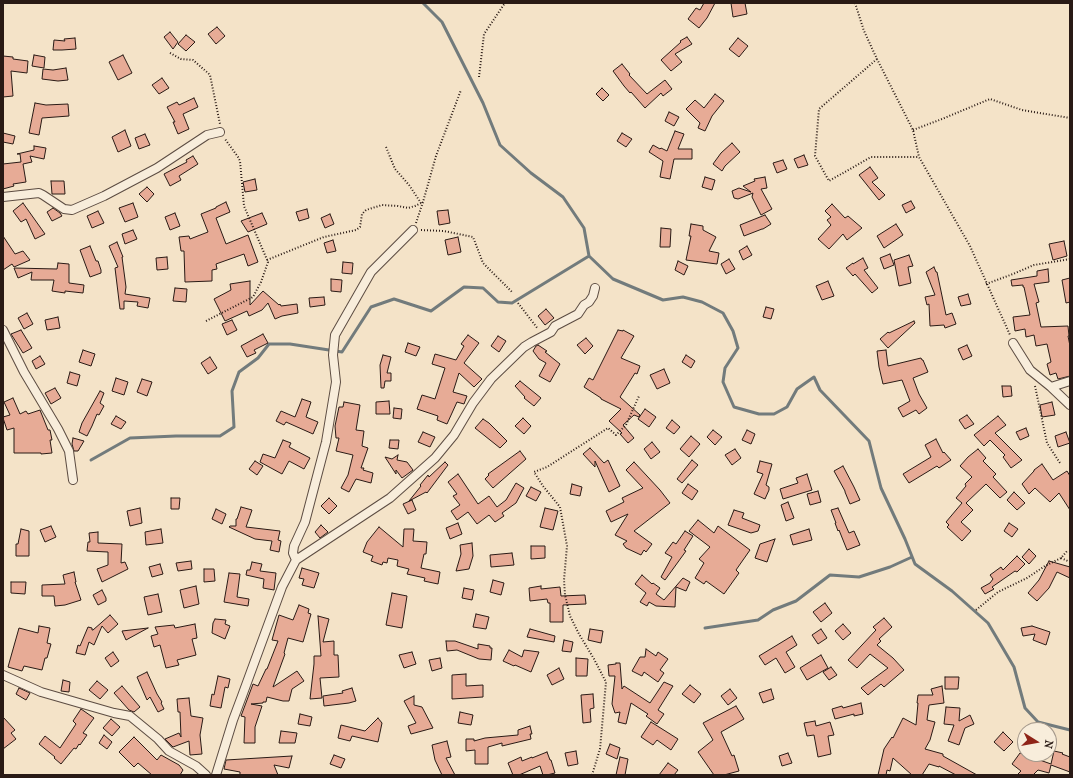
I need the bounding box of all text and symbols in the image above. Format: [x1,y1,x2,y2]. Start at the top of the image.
north arrow [1017,722,1057,762]
text: N [1041,739,1055,750]

